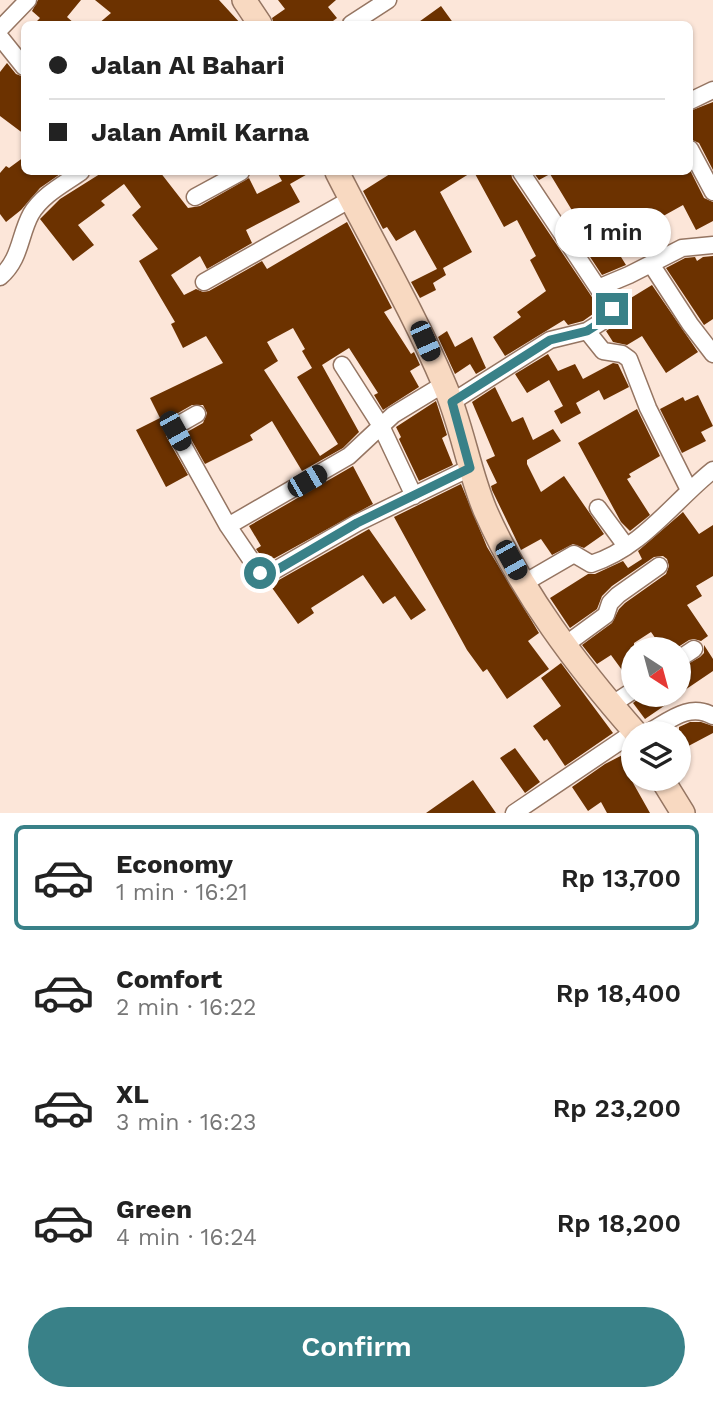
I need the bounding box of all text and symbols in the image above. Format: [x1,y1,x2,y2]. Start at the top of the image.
text: Jalan Al Bahari [91,50,285,80]
text: Jalan Amil Karna [91,117,309,147]
callout: 1 min [554,208,670,256]
text: 1 min [583,219,643,246]
route end [596,293,628,325]
car [407,318,444,364]
car [156,408,195,454]
car [284,461,331,501]
car [492,537,531,583]
route start [244,557,276,589]
north arrow [621,637,691,707]
map controls [621,637,691,791]
button: layers [621,721,691,791]
icon: car [32,846,95,909]
text: Economy [116,849,233,879]
text: Rp 13,700 [561,863,681,893]
text: 1 min · 16:21 [116,879,248,906]
icon: car [32,961,95,1024]
text: Comfort [116,964,222,994]
text: Rp 18,400 [556,978,681,1008]
text: 2 min · 16:22 [116,994,257,1021]
icon: car [32,1076,95,1139]
text: XL [116,1079,149,1109]
text: Rp 23,200 [553,1093,681,1123]
text: 3 min · 16:23 [116,1109,257,1136]
icon: car [32,1191,95,1254]
text: Green [116,1194,192,1224]
text: Rp 18,200 [557,1208,681,1238]
text: 4 min · 16:24 [116,1224,257,1251]
button: Confirm [28,1307,685,1387]

